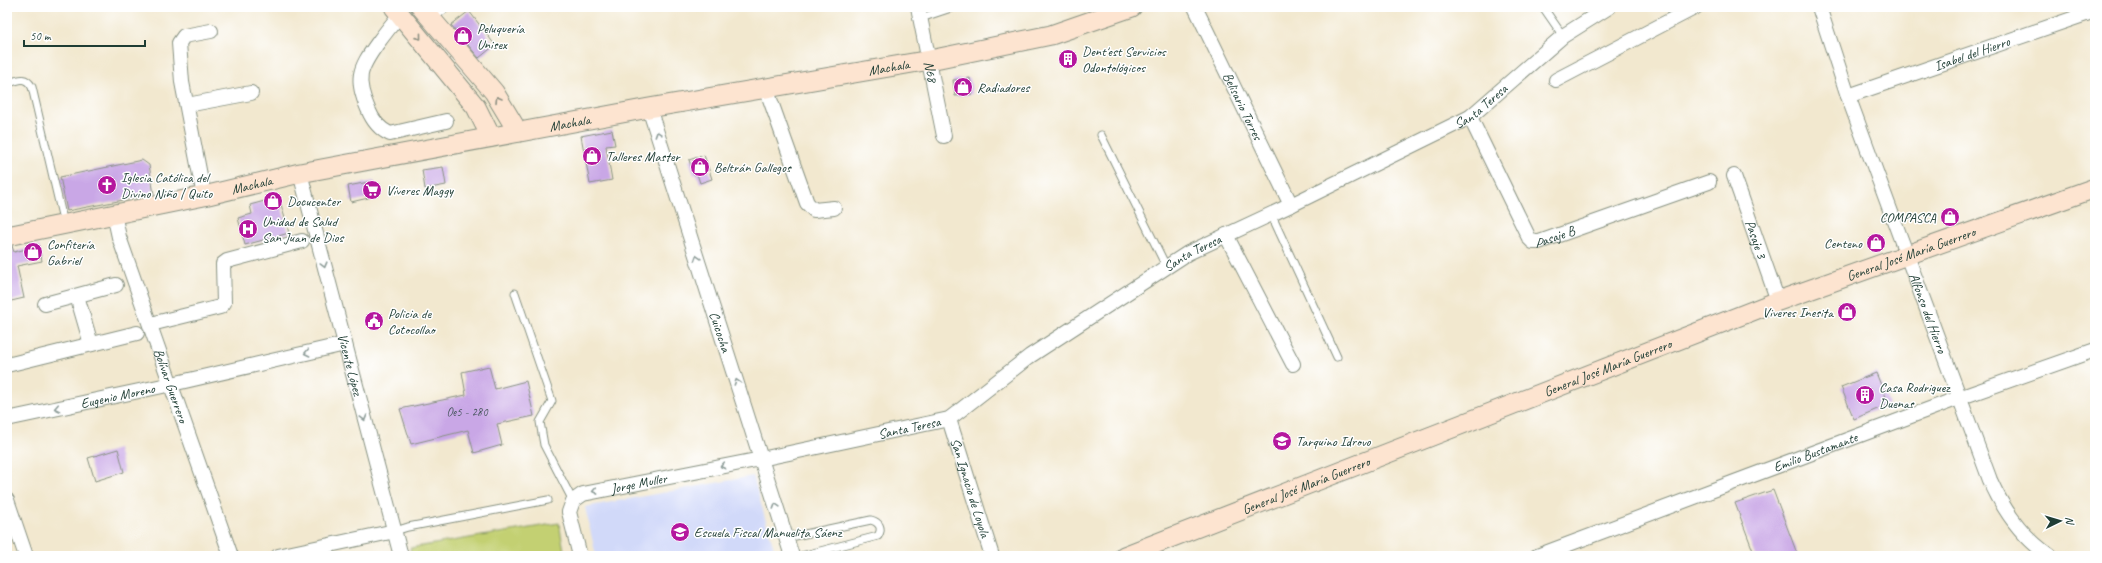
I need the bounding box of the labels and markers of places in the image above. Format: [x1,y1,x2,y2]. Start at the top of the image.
place label: Peluquería Unisex [477,20,525,53]
shop icon: Peluquería Unisex [452,25,474,47]
place label: Dent'est Servicios Odontológicos [1082,43,1167,76]
building icon: Dent'est Servicios Odontológicos [1057,48,1079,70]
shop icon: Radiadores [952,76,974,98]
place label: Radiadores [977,79,1030,96]
shop icon: Talleres Master [581,145,603,167]
place label: Talleres Master [606,148,681,165]
shop icon: Beltrán Gallegos [689,156,711,178]
place label: Beltrán Gallegos [714,159,792,176]
place label: Iglesia Católica del Divino Niño | Quito [121,169,213,202]
church icon: Iglesia Católica del Divino Niño | Quito [96,174,118,196]
supermarket icon: Víveres Maggy [361,179,383,201]
place label: Víveres Maggy [386,182,454,199]
shop icon: Docucenter [262,190,284,212]
place label: Docucenter [287,193,341,210]
shop icon: COMPASCA [1939,206,1961,228]
place label: COMPASCA [1880,209,1937,226]
place label: Unidad de Salud San Juan de Dios [262,213,344,246]
hospital icon: Unidad de Salud San Juan de Dios [237,218,259,240]
shop icon: Centeno [1865,232,1887,254]
place label: Centeno [1824,235,1863,252]
place label: Confitería Gabriel [47,236,95,269]
shop icon: Confitería Gabriel [22,241,44,263]
shop icon: Viveres Inesita [1836,301,1858,323]
place label: Viveres Inesita [1762,304,1834,321]
place label: Policia de Cotocollao [388,305,437,338]
public building icon: Policia de Cotocollao [363,310,385,332]
place label: Casa Rodriguez Duenas [1879,379,1951,412]
building icon: Casa Rodriguez Duenas [1854,384,1876,406]
school or university icon: Tarquino Idrovo [1271,430,1293,452]
place label: Tarquino Idrovo [1296,433,1372,450]
school or university icon: Escuela Fiscal Manuelita Sáenz [669,521,691,543]
place label: Escuela Fiscal Manuelita Sáenz [694,524,843,541]

